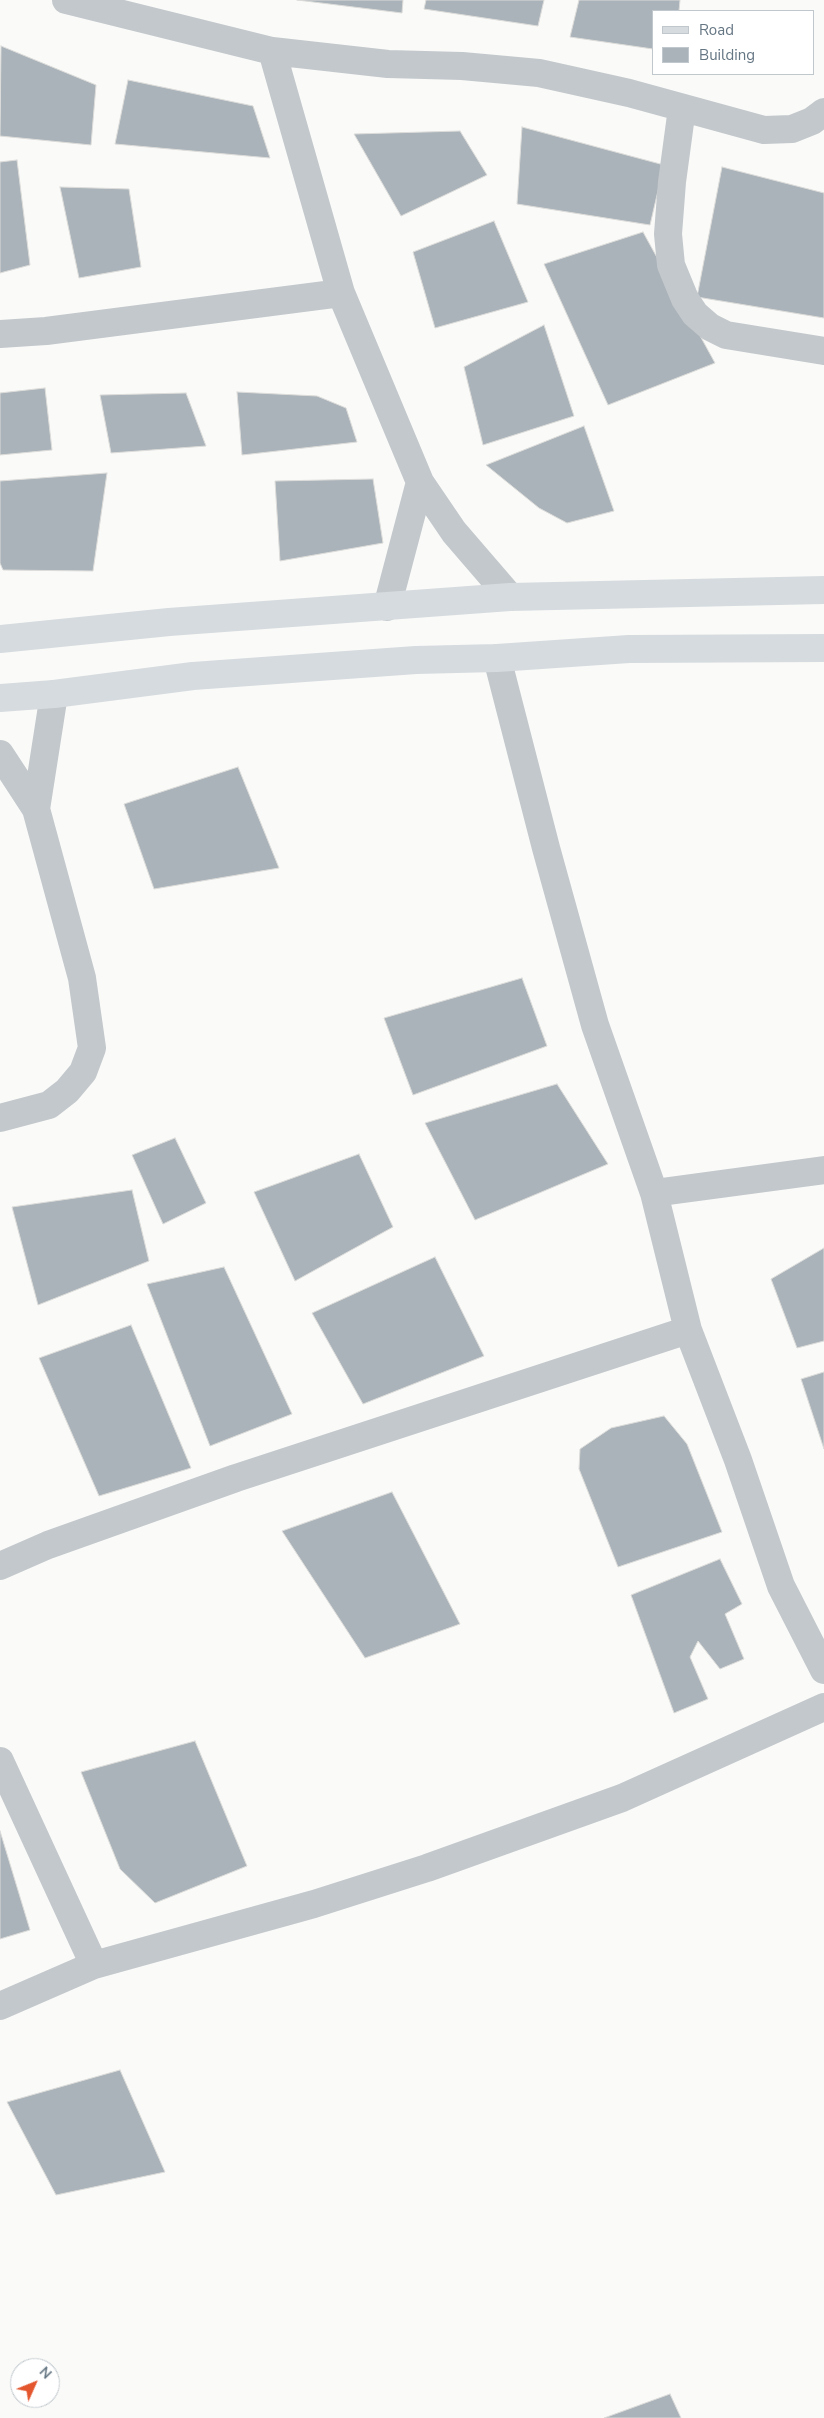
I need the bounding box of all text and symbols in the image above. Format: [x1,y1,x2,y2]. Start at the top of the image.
legend [652,10,814,75]
text: Road [699,20,734,40]
text: Building [699,45,755,65]
north arrow [10,2358,60,2408]
text: N [35,2363,56,2383]

